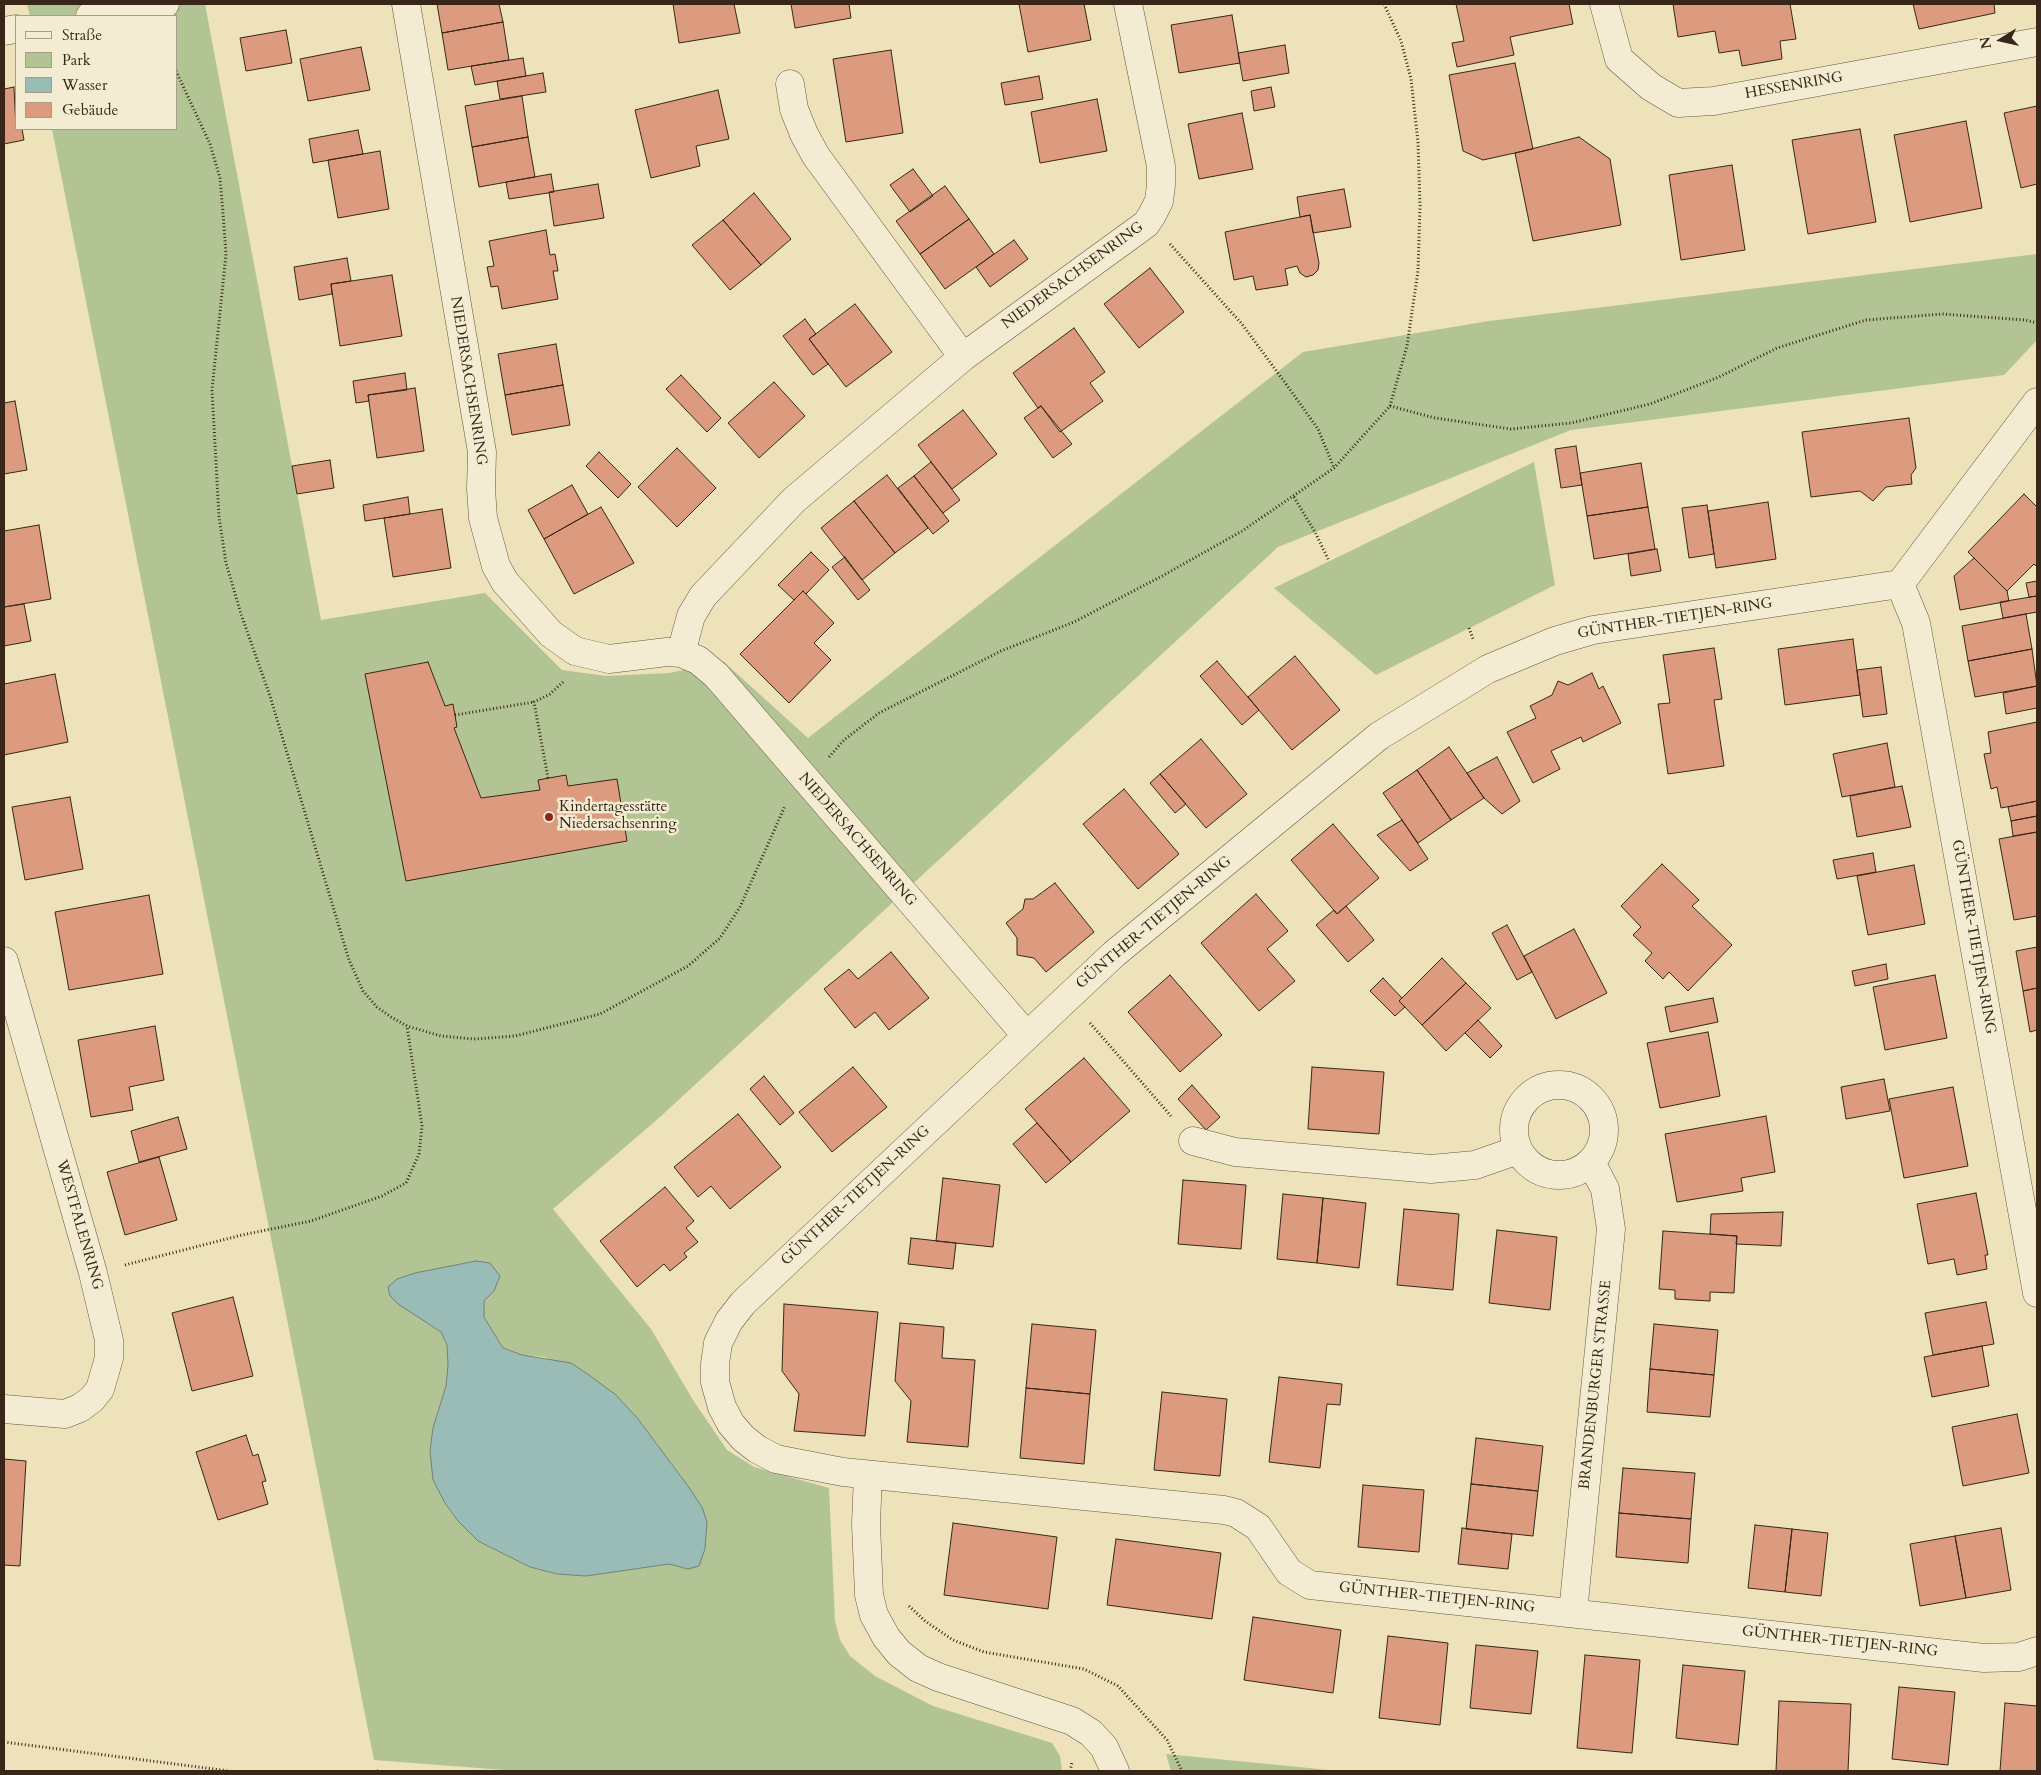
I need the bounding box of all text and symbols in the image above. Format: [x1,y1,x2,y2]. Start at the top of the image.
legend [15,15,178,130]
north arrow [1976,15,2026,65]
text: Straße [62,25,102,45]
text: N [1975,35,1996,50]
text: Park [62,50,91,70]
street label: HESSENRING [1744,69,1844,103]
text: Wasser [62,75,107,95]
text: Gebäude [62,100,118,120]
street label: NIEDERSACHSENRING [999,218,1147,334]
street label: NIEDERSACHSENRING [446,295,490,467]
street label: GÜNTHER-TIETJEN-RING [1576,595,1774,643]
street label: NIEDERSACHSENRING [794,770,920,910]
place label: Kindertagesstätte Niedersachsenring [559,799,677,834]
marker: Kindertagesstätte Niedersachsenring [543,811,555,823]
street label: GÜNTHER-TIETJEN-RING [1947,838,1999,1036]
street label: GÜNTHER-TIETJEN-RING [1073,853,1235,993]
street label: GÜNTHER-TIETJEN-RING [778,1122,934,1270]
street label: WESTFALENRING [52,1158,106,1292]
street label: BRANDENBURGER STRASSE [1576,1279,1616,1491]
street label: GÜNTHER-TIETJEN-RING [1338,1579,1536,1617]
street label: GÜNTHER-TIETJEN-RING [1741,1623,1939,1661]

